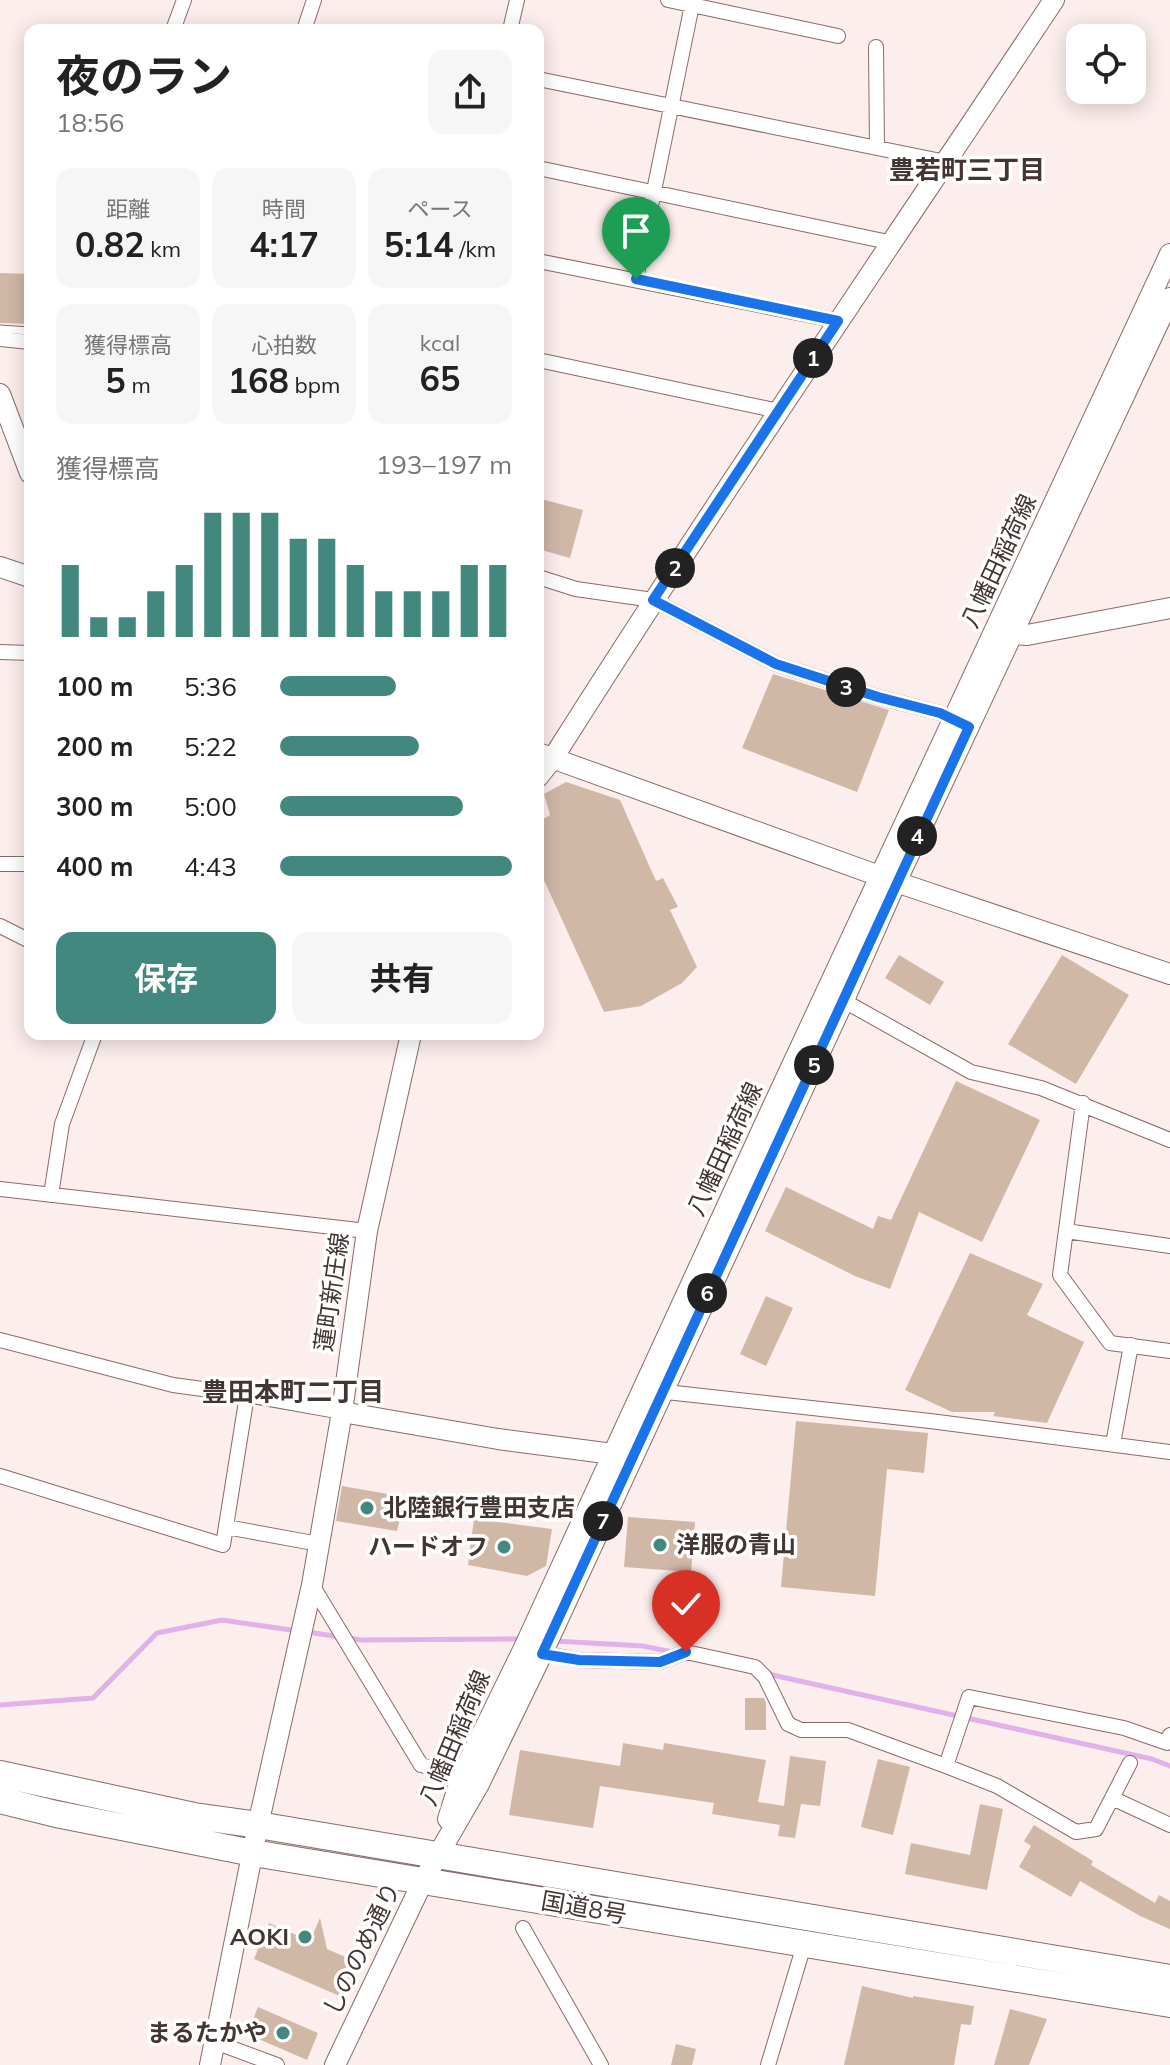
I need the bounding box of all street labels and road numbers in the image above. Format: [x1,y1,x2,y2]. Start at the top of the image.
street label: 八幡田稲荷線 [954,489,1042,632]
street label: 八幡田稲荷線 [680,1077,768,1220]
street label: 蓮町新庄線 [308,1230,354,1353]
street label: 八幡田稲荷線 [412,1665,496,1810]
street label: しののめ通り [316,1877,406,2020]
street label: 国道8号 [539,1885,629,1929]

